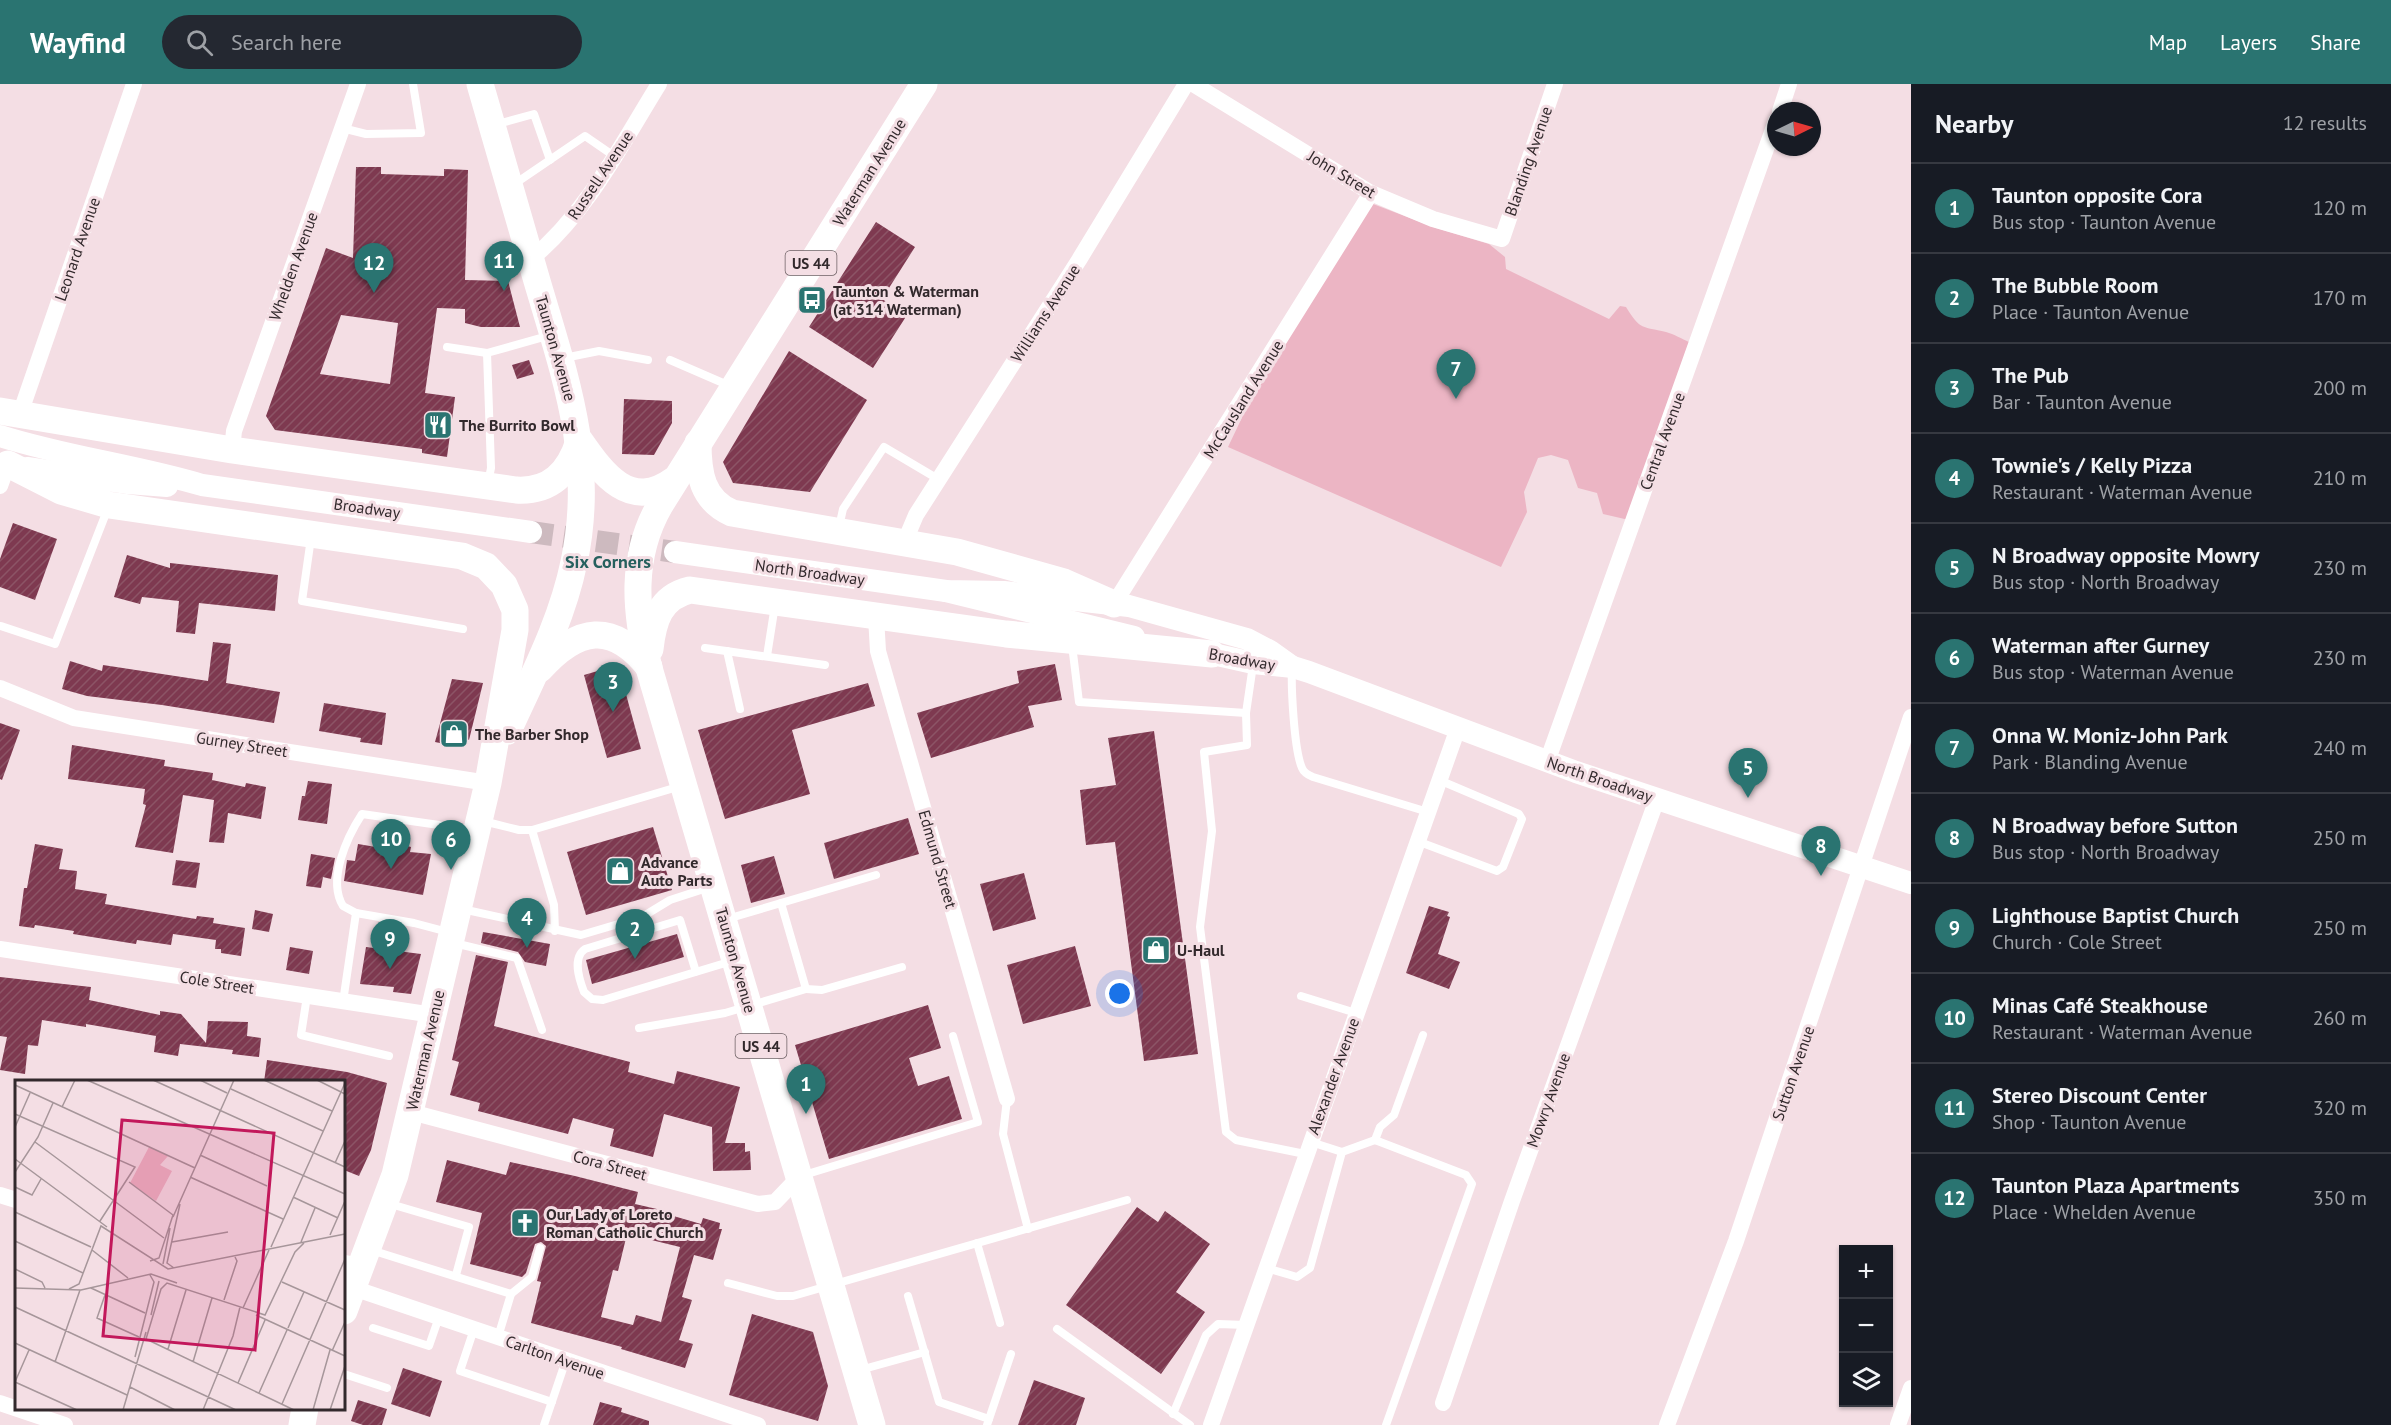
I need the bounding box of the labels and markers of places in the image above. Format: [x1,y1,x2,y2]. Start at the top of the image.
pin: 11 [484,242,524,291]
pin: 12 [354,244,394,293]
place label: Taunton & Waterman (at 314 Waterman) [833,281,979,319]
bus stop icon: Taunton & Waterman (at 314 Waterman) [796,284,828,316]
pin: 7 [1436,350,1476,399]
restaurant icon: The Burrito Bowl [422,409,454,441]
place label: The Burrito Bowl [459,415,575,435]
pin: 3 [594,662,632,712]
shop icon: The Barber Shop [438,718,470,750]
place label: The Barber Shop [475,724,589,744]
pin: 5 [1728,748,1768,798]
pin: 10 [372,820,410,869]
pin: 6 [432,820,470,870]
pin: 8 [1802,826,1840,876]
place label: Advance Auto Parts [641,852,713,890]
shop icon: Advance Auto Parts [604,855,636,887]
pin: 4 [508,898,546,948]
pin: 2 [616,910,654,959]
pin: 9 [370,920,410,969]
shop icon: U-Haul [1140,934,1172,966]
place label: U-Haul [1177,940,1225,960]
pin: 1 [786,1064,826,1114]
place label: Our Lady of Loreto Roman Catholic Church [546,1204,703,1242]
church icon: Our Lady of Loreto Roman Catholic Church [509,1207,541,1239]

